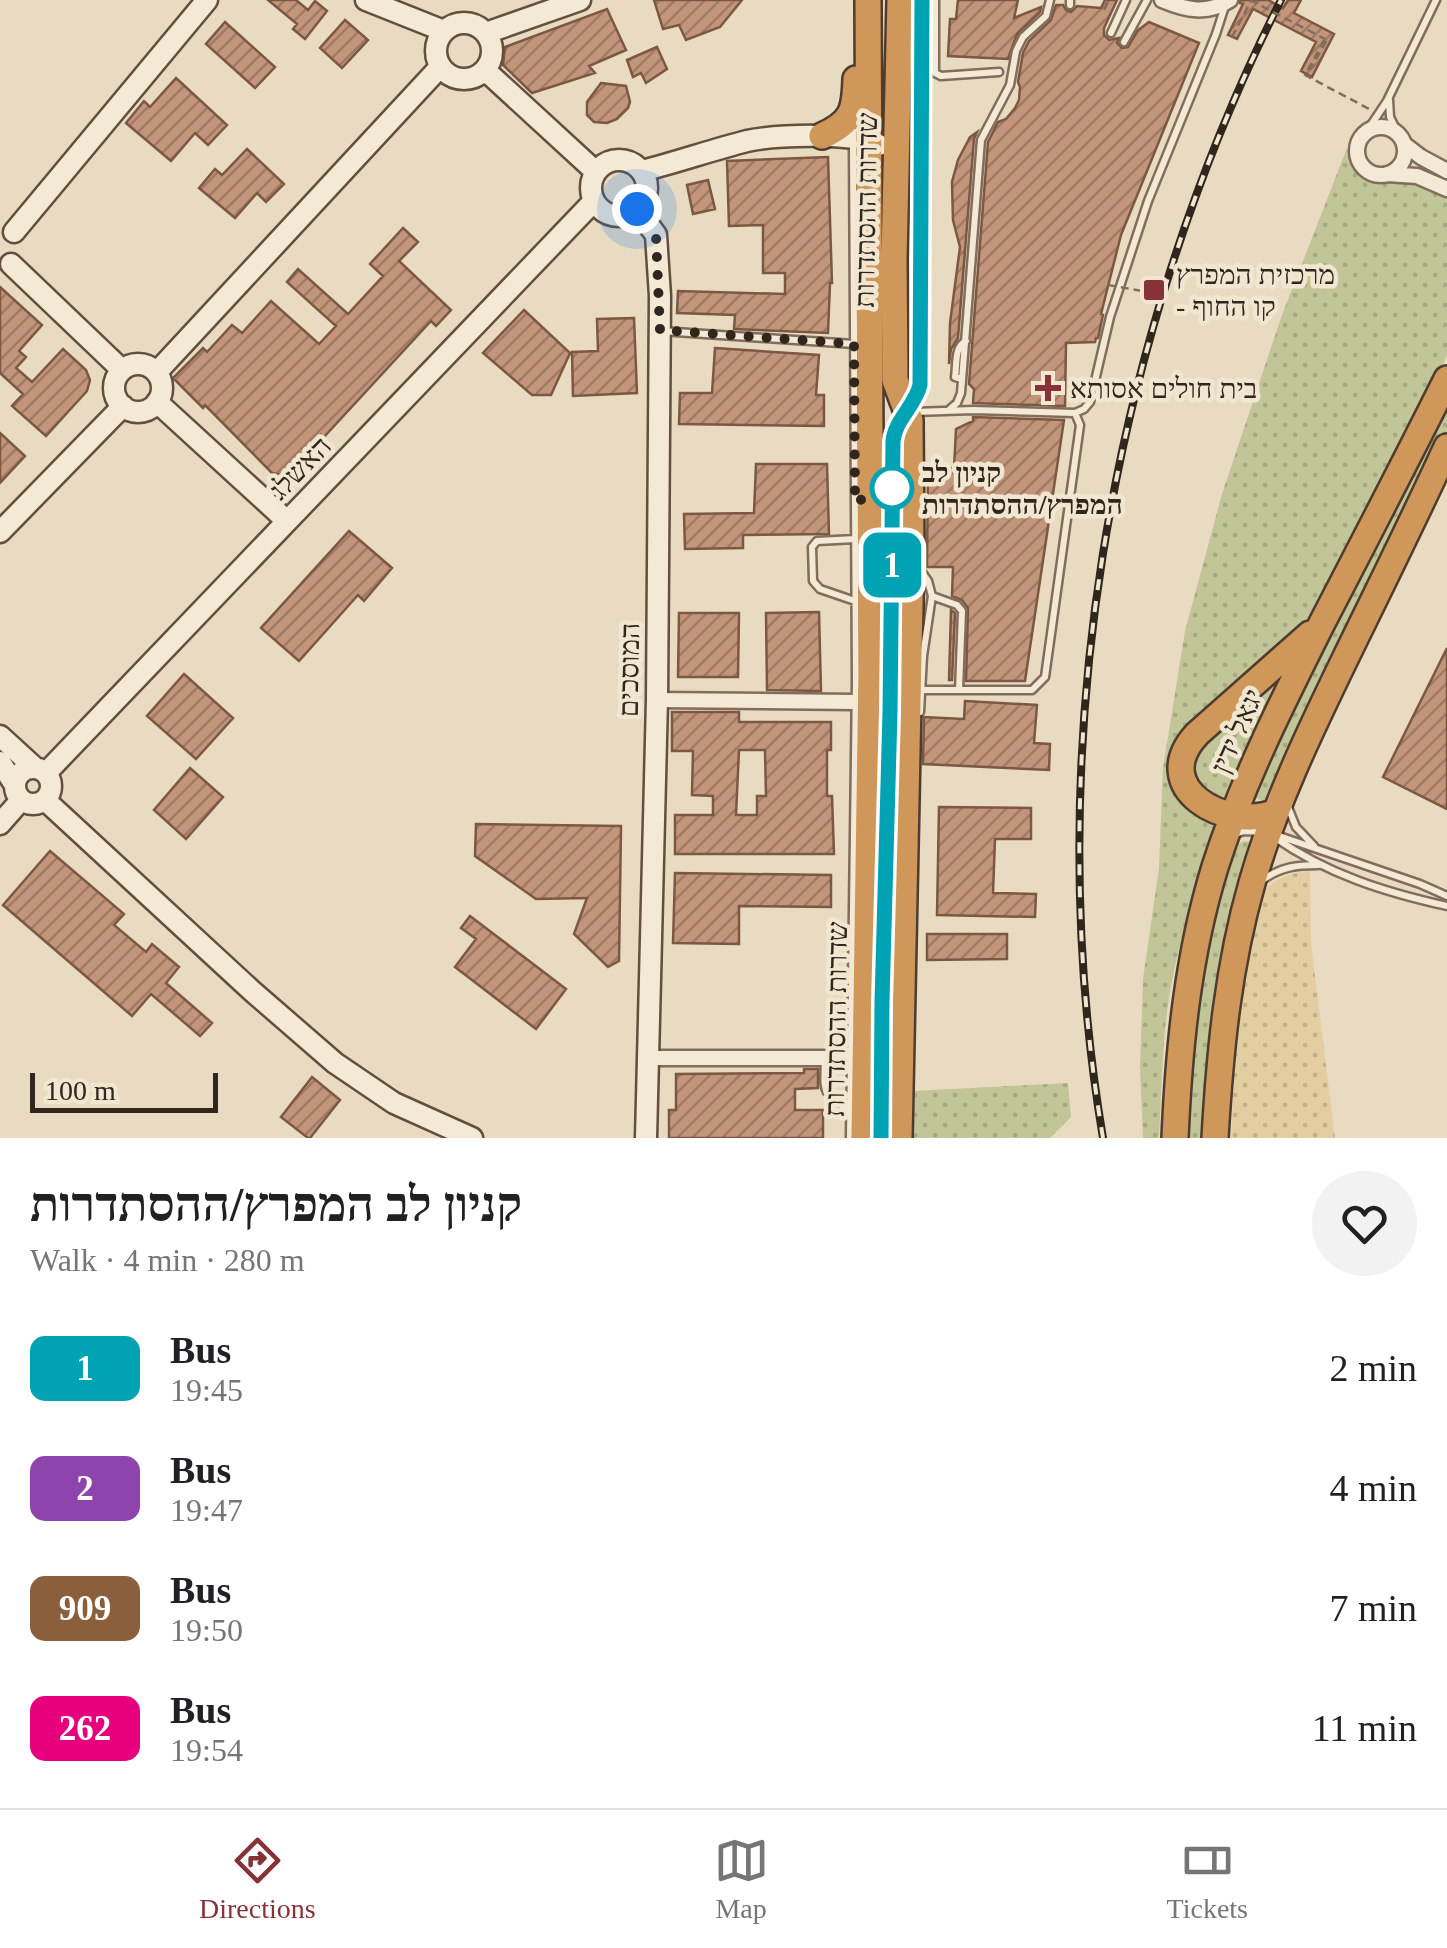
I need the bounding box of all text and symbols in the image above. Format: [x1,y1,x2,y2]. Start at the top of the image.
street label: שדרות ההסתדרות [849,112,883,308]
your location [612,184,662,234]
place label: מרכזית המפרץ - קו החוף [1176,259,1335,322]
marker: מרכזית המפרץ - קו החוף [1141,277,1167,303]
place label: בית חולים אסותא [1070,373,1257,404]
marker: בית חולים אסותא [1035,375,1061,401]
street label: האשלג [263,430,337,506]
place label: קניון לב המפרץ/ההסתדרות [922,457,1123,520]
marker: קניון לב המפרץ/ההסתדרות [871,467,913,509]
line badge: 1 [860,532,924,598]
text: 1 [883,546,901,585]
street label: המוסכים [613,623,645,717]
street label: יגאל ידין [1205,684,1269,778]
street label: שדרות ההסתדרות [819,921,853,1117]
scale bar [30,1068,218,1112]
text: 100 m [45,1075,116,1106]
button: heart [1312,1171,1417,1276]
text: קניון לב המפרץ/ההסתדרות [30,1178,522,1231]
text: Walk · 4 min · 280 m [30,1242,305,1278]
text: Bus [170,1329,231,1371]
text: 2 min [1329,1347,1417,1389]
text: 1 [76,1349,94,1388]
text: 19:45 [170,1372,243,1408]
text: Bus [170,1449,231,1491]
text: 4 min [1329,1467,1417,1509]
text: 2 [76,1469,94,1508]
text: 19:47 [170,1492,243,1528]
text: Bus [170,1569,231,1611]
text: 7 min [1329,1587,1417,1629]
text: 909 [59,1589,111,1628]
text: 19:50 [170,1612,243,1648]
text: Bus [170,1689,231,1731]
text: 11 min [1312,1707,1417,1749]
text: 262 [59,1709,111,1748]
text: 19:54 [170,1732,243,1768]
tab: Directions [199,1833,316,1925]
tab: Map [714,1833,769,1925]
tab: Tickets [1167,1833,1248,1925]

